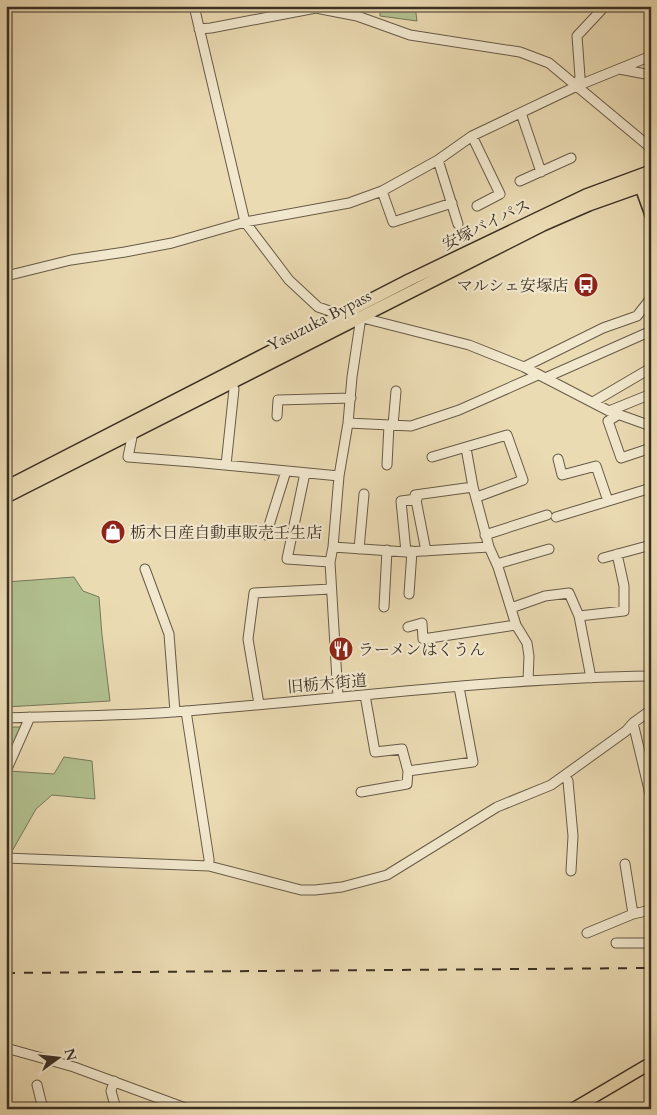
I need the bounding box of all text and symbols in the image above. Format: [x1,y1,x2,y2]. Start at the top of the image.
street label: 安塚バイパス [439,194,534,256]
bus stop icon: マルシェ安塚店 [573,272,599,298]
place label: マルシェ安塚店 [457,275,568,297]
street label: Yasuzuka Bypass [264,285,375,357]
shop icon: 栃木日産自動車販売壬生店 [100,519,126,545]
place label: 栃木日産自動車販売壬生店 [130,522,322,544]
restaurant icon: ラーメンはくうん [328,636,354,662]
place label: ラーメンはくうん [358,639,485,661]
street label: 旧栃木街道 [286,670,368,698]
north arrow [32,1032,82,1082]
text: N [59,1046,81,1063]

